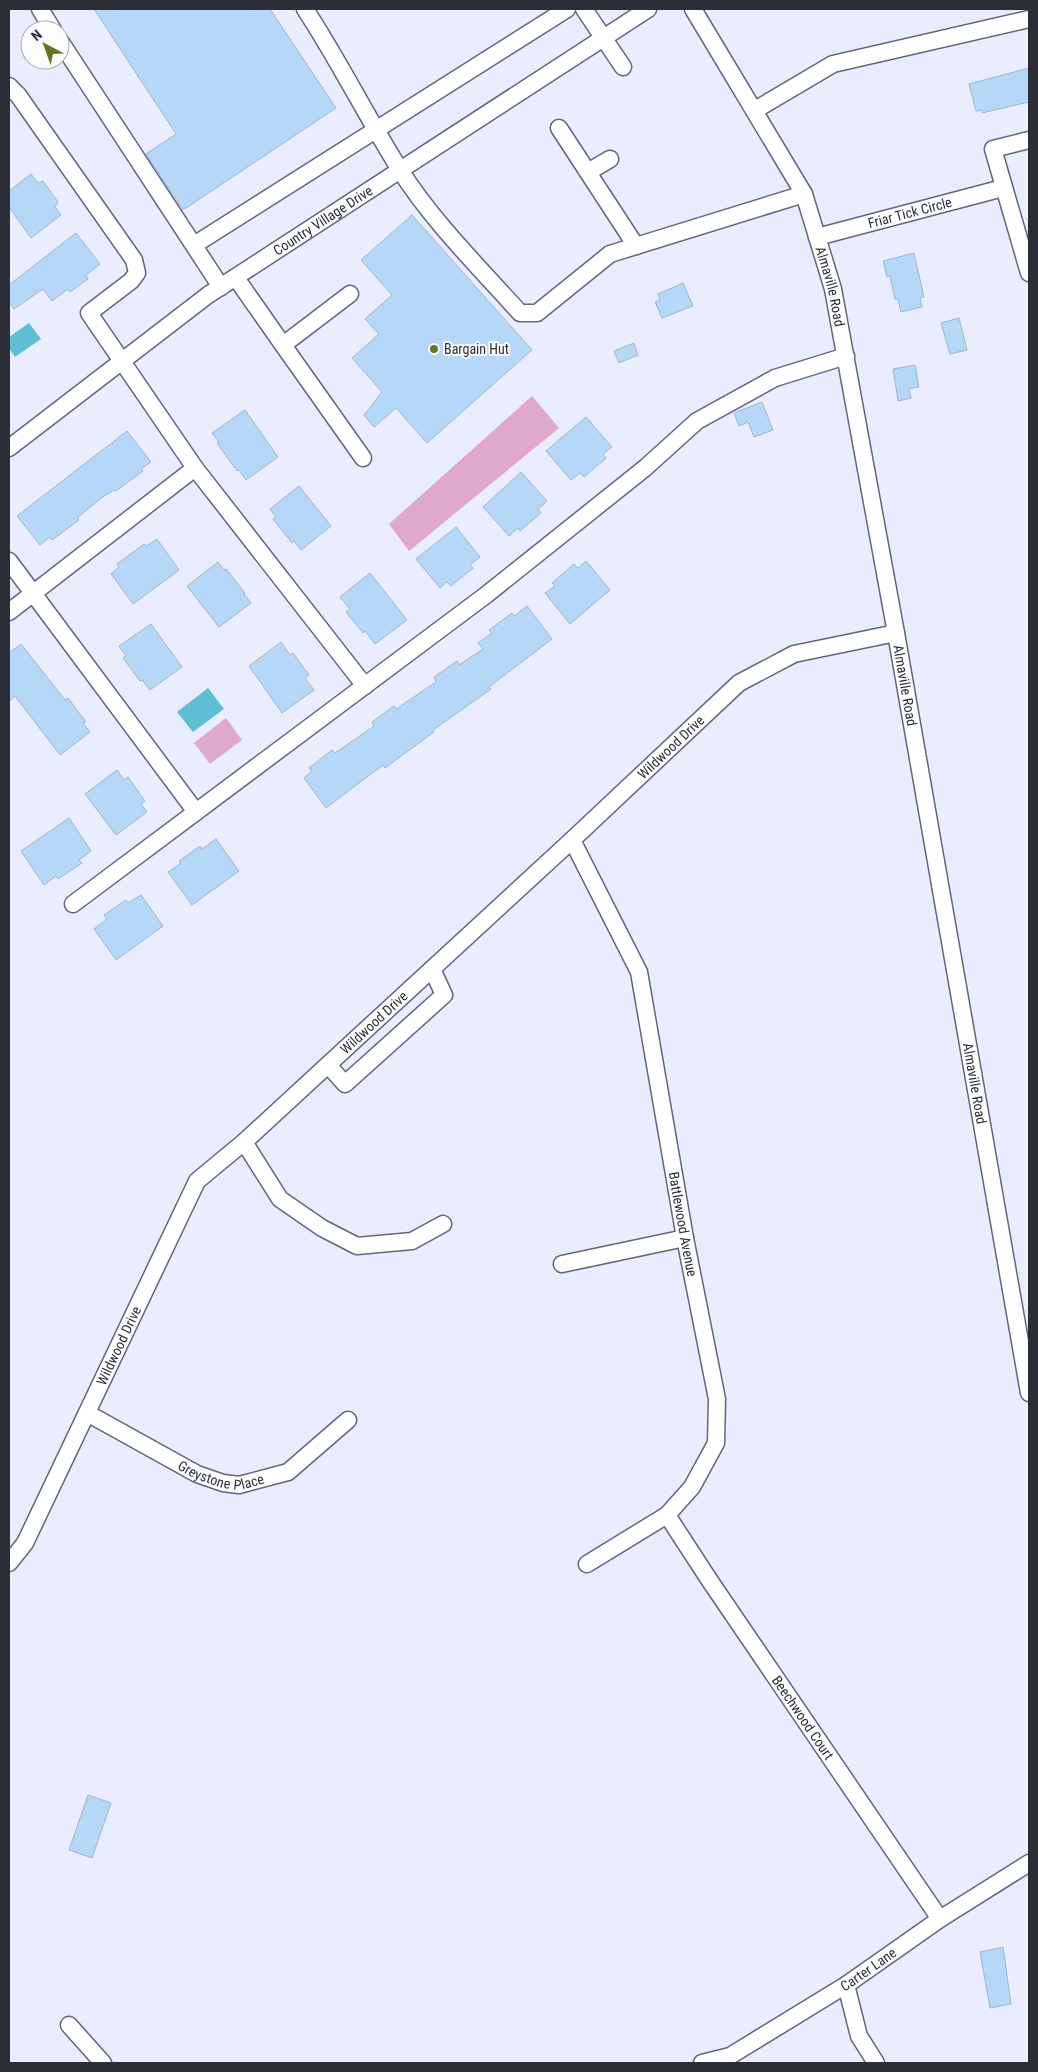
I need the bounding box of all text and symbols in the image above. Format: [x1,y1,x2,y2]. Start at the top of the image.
north arrow [20,20,70,70]
text: N [28,26,45,44]
street label: Country Village Drive [270,182,376,258]
street label: Friar Tick Circle [866,194,954,231]
street label: Almaville Road [812,244,848,328]
place label: Bargain Hut [444,341,509,357]
marker: Bargain Hut [428,343,440,355]
street label: Almaville Road [890,644,920,727]
street label: Wildwood Drive [634,712,708,782]
street label: Wildwood Drive [337,987,411,1057]
street label: Almaville Road [960,1042,990,1125]
street label: Battlewood Avenue [666,1171,701,1278]
street label: Wildwood Drive [93,1303,144,1388]
street label: Greystone Place [175,1457,266,1493]
street label: Beechwood Court [769,1673,837,1763]
street label: Carter Lane [838,1944,899,1994]

